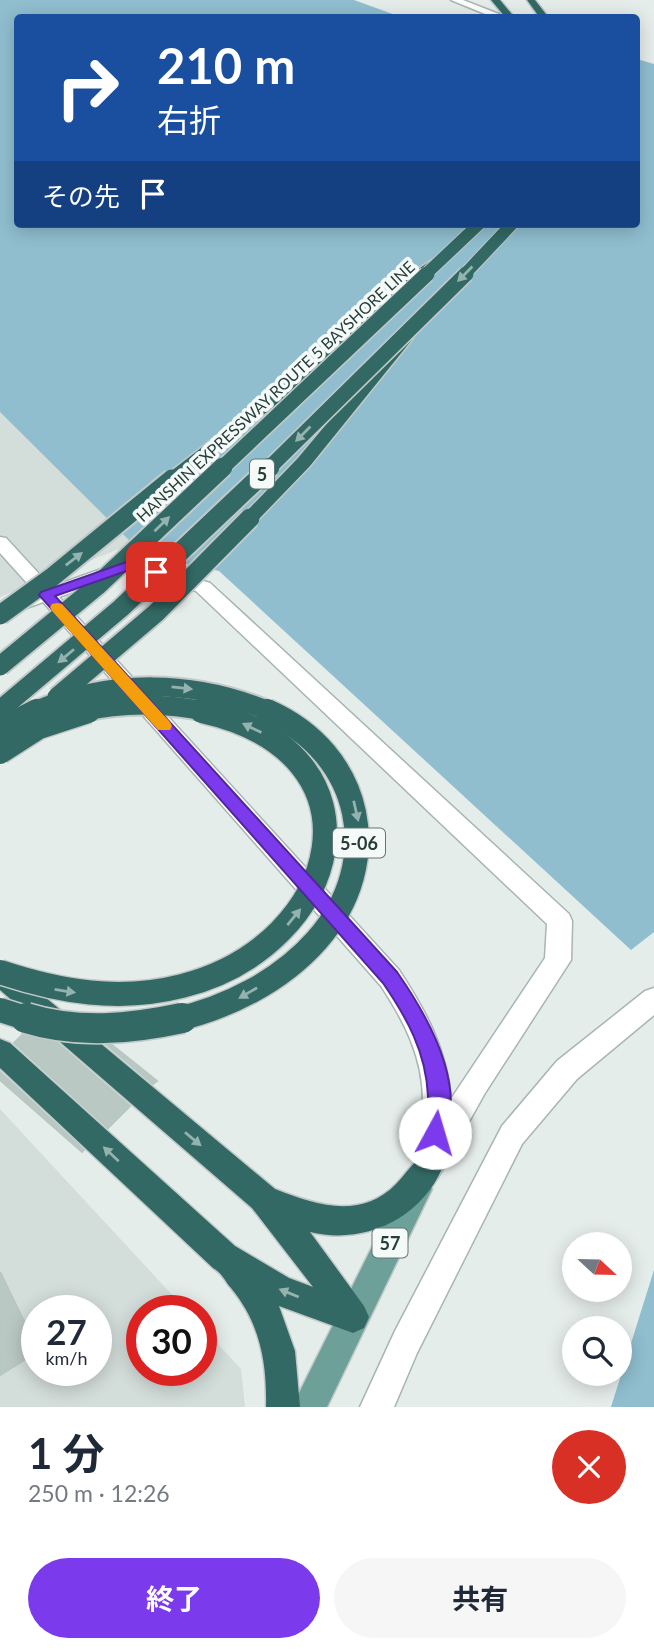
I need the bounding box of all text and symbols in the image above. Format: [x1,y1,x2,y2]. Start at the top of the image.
text: 210 m [157,36,295,94]
icon: right [42,42,133,133]
text: 右折 [157,100,221,139]
icon: arrive [134,175,172,213]
text: その先 [42,180,120,212]
street label: HANSHIN EXPRESSWAY ROUTE 5 BAYSHORE LINE [132,257,418,525]
one-way arrow [457,266,474,283]
one-way arrow [295,425,312,442]
road number: 5 [250,460,274,488]
one-way arrow [153,517,170,533]
pin [126,542,186,602]
one-way arrow [66,552,83,567]
icon: arrive [137,553,175,591]
one-way arrow [57,648,75,664]
one-way arrow [171,683,193,694]
one-way arrow [242,723,262,734]
one-way arrow [350,800,361,822]
road number: 5-06 [333,828,385,858]
one-way arrow [287,908,302,926]
one-way arrow [54,986,76,997]
one-way arrow [239,987,258,1000]
position arrow [398,1096,472,1170]
one-way arrow [185,1131,202,1146]
one-way arrow [103,1146,120,1162]
road number: 57 [372,1228,408,1258]
north arrow [562,1232,632,1302]
map controls [562,1232,632,1386]
one-way arrow [278,1288,299,1299]
speed limit sign: 30 [126,1295,217,1386]
text: 27 [46,1310,87,1352]
button: search [562,1316,632,1386]
text: km/h [45,1347,88,1369]
text: 1 分 [28,1428,105,1478]
button: close [552,1430,626,1504]
text: 250 m · 12:26 [28,1479,170,1507]
button: 終了 [28,1558,320,1638]
button: 共有 [334,1558,626,1638]

